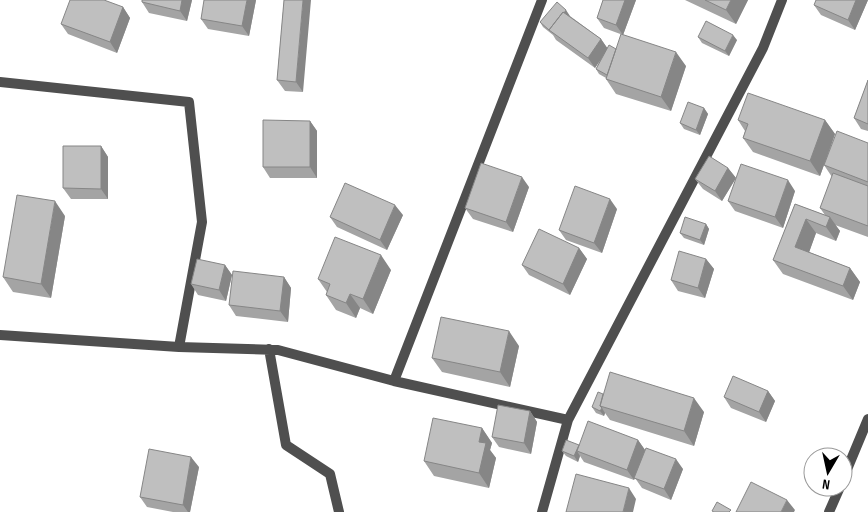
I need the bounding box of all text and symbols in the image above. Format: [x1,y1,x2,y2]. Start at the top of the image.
north arrow [803,447,853,497]
text: N [821,475,831,493]

